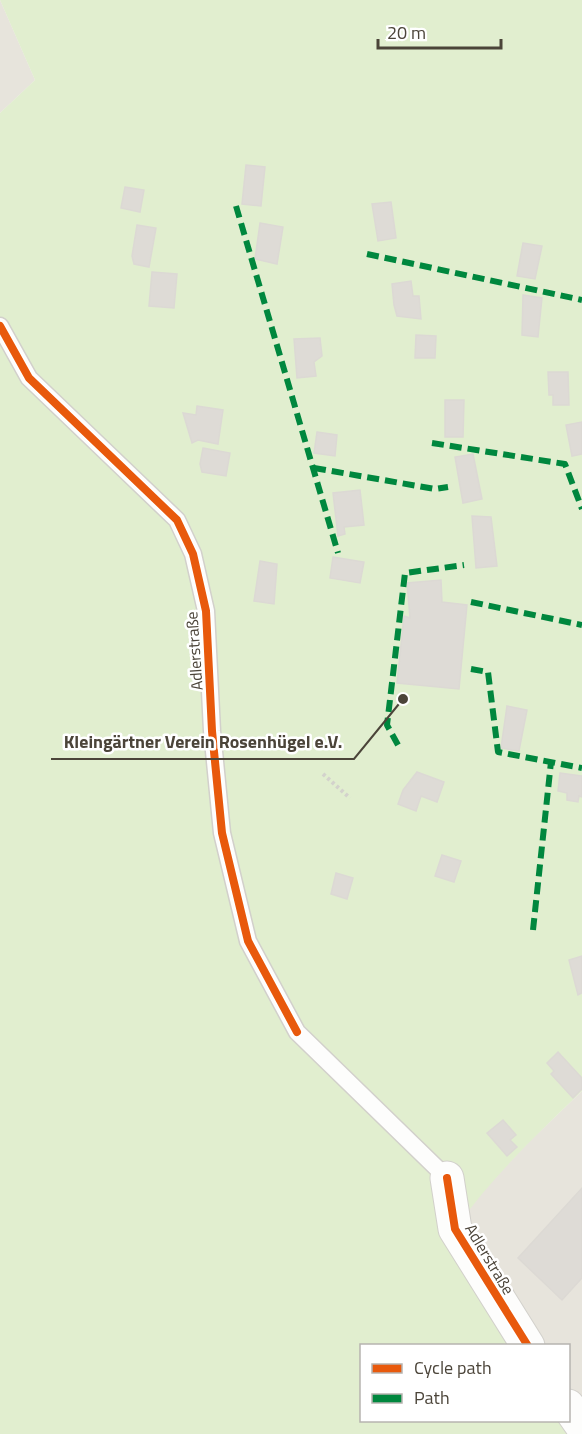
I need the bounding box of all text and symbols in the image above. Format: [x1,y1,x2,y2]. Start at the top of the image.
scale bar [378,12,501,50]
text: 20 m [387,19,426,46]
street label: Adlerstraße [179,611,209,691]
callout: Kleingärtner Verein Rosenhügel e.V. [51,723,354,759]
text: Kleingärtner Verein Rosenhügel e.V. [64,728,342,755]
street label: Adlerstraße [459,1219,521,1299]
legend [360,1344,570,1422]
text: Cycle path [414,1354,492,1381]
text: Path [414,1384,450,1411]

